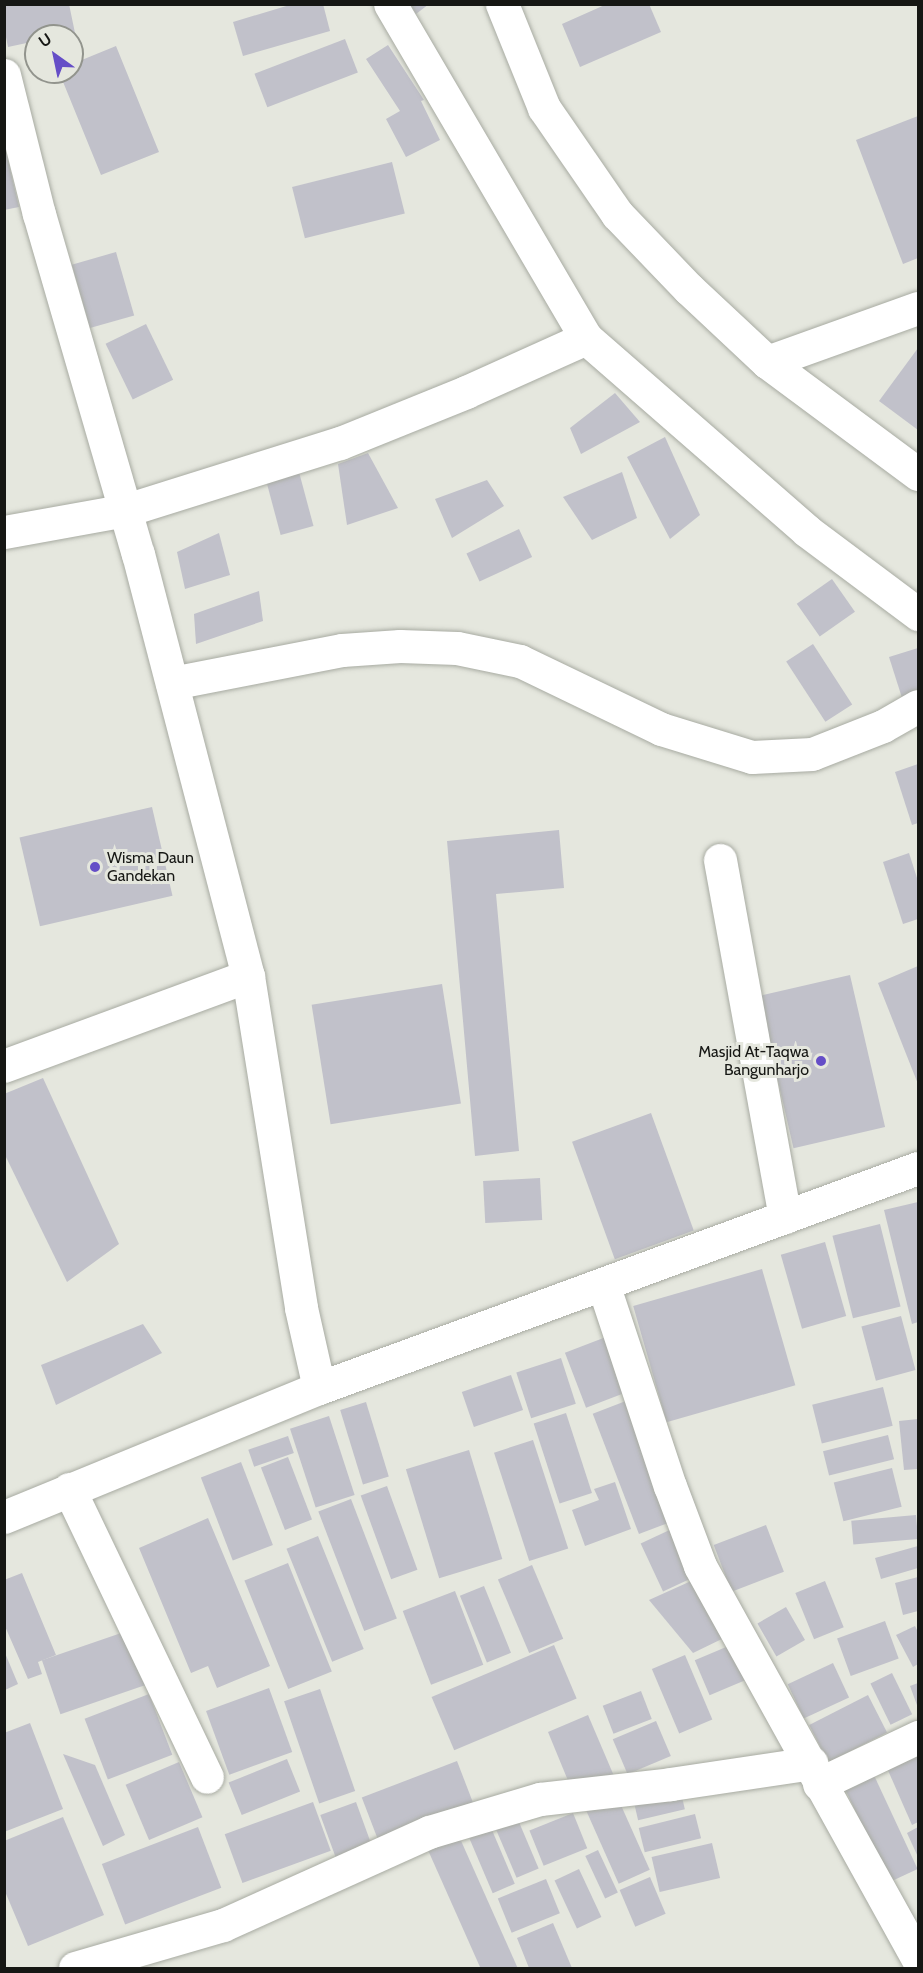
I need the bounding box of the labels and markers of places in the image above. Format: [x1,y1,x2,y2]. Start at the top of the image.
place label: Wisma Daun Gandekan [107,848,194,886]
marker: Wisma Daun Gandekan [88,860,102,874]
place label: Masjid At-Taqwa Bangunharjo [698,1042,809,1080]
marker: Masjid At-Taqwa Bangunharjo [814,1054,828,1068]

